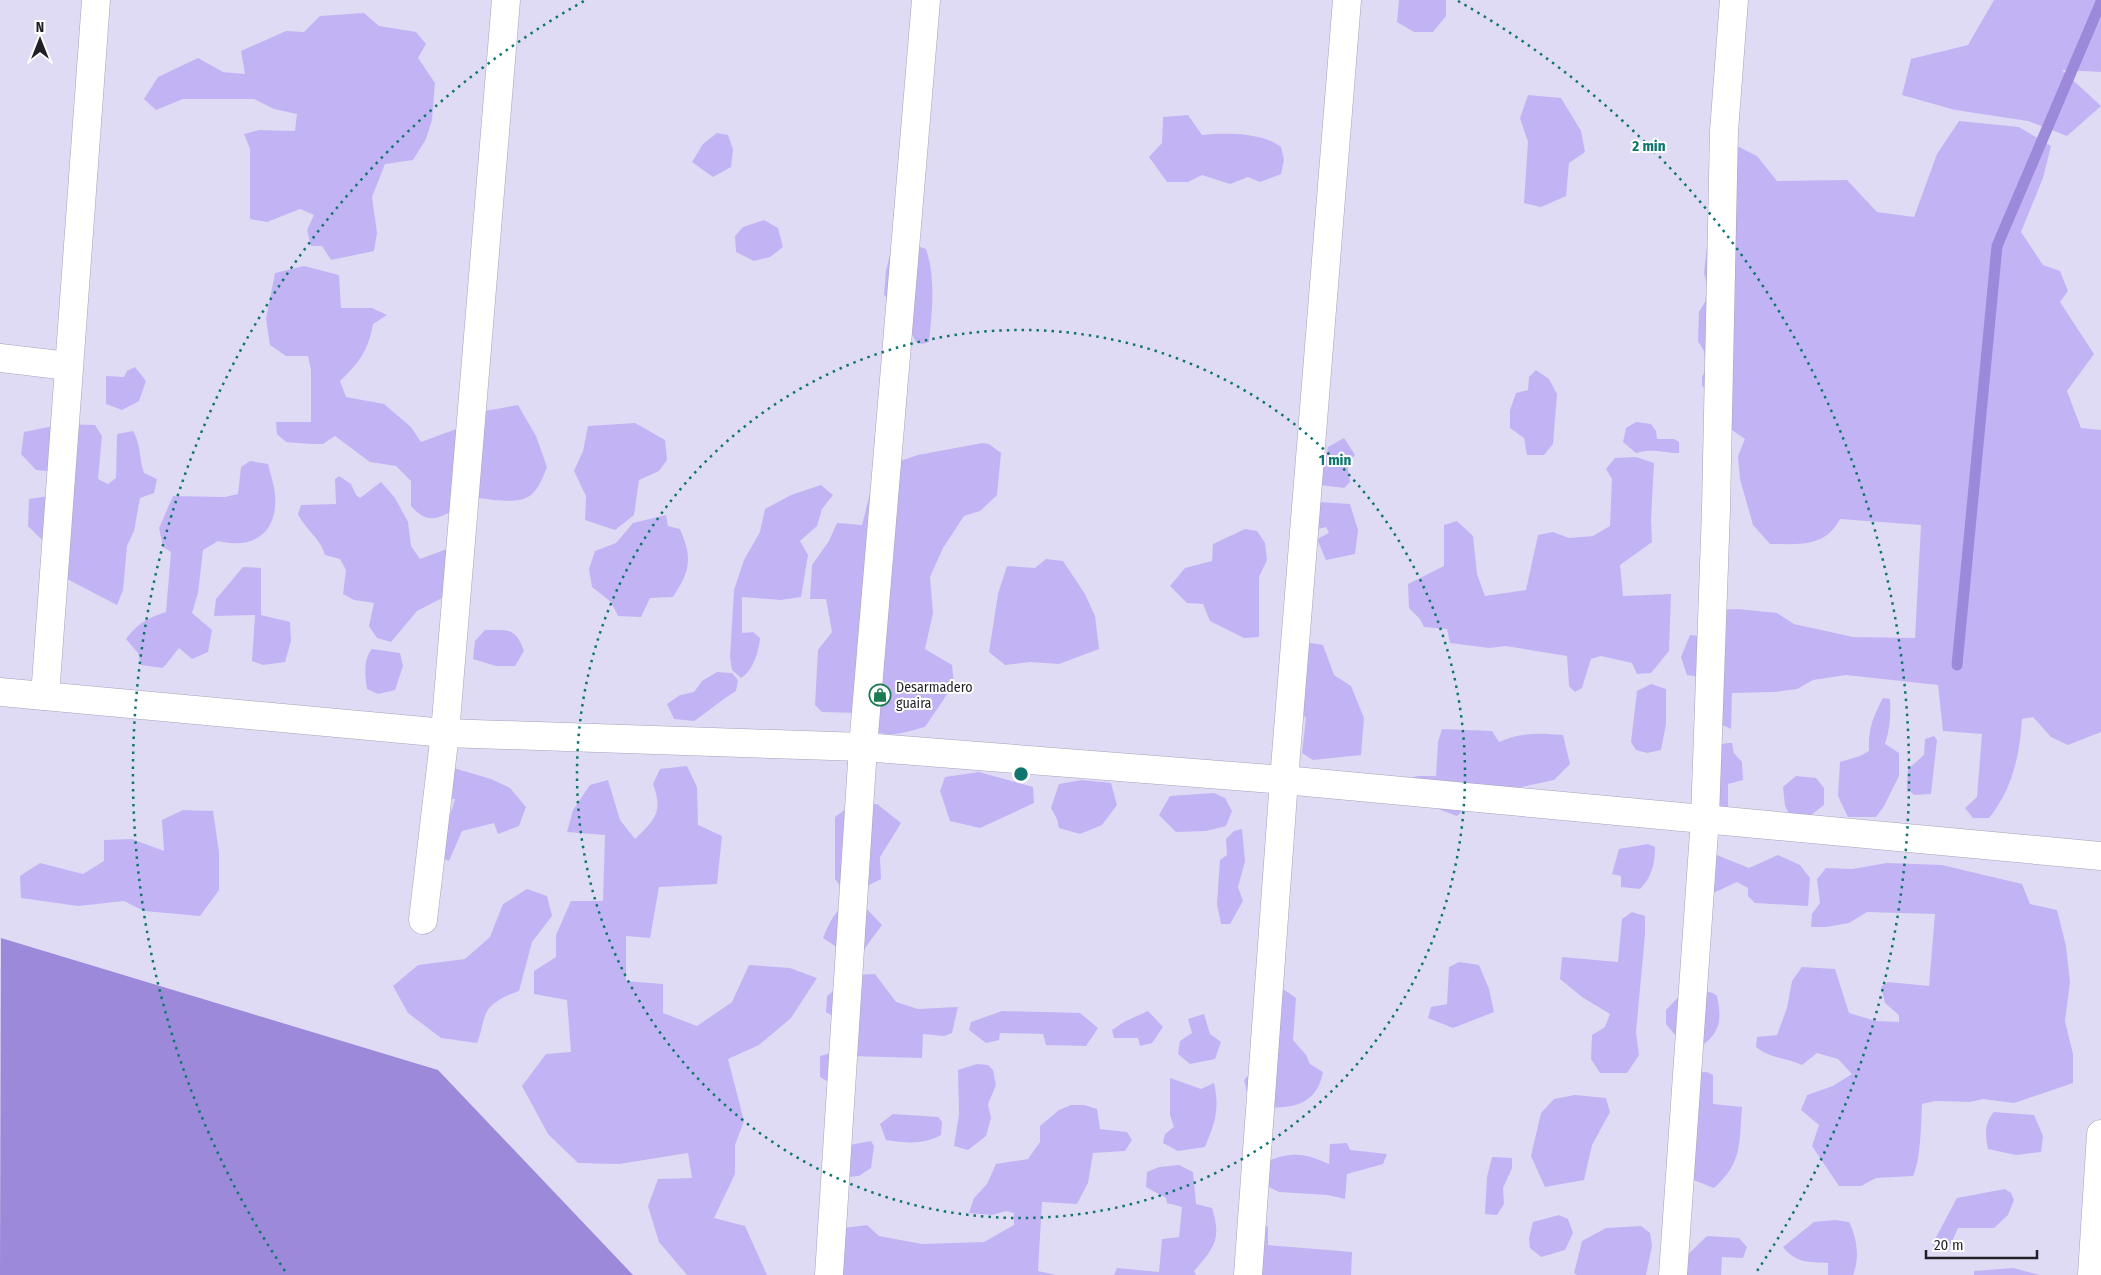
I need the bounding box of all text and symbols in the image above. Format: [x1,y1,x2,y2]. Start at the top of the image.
north arrow [15,15,65,65]
text: N [36,19,44,36]
text: 2 min [1631,137,1666,155]
text: 1 min [1319,451,1351,469]
place label: Desarmadero guaira [896,679,973,712]
shop icon: Desarmadero guaira [868,683,892,707]
centre of rings [1012,765,1030,783]
scale bar [1926,1228,2037,1260]
text: 20 m [1934,1236,1964,1254]

